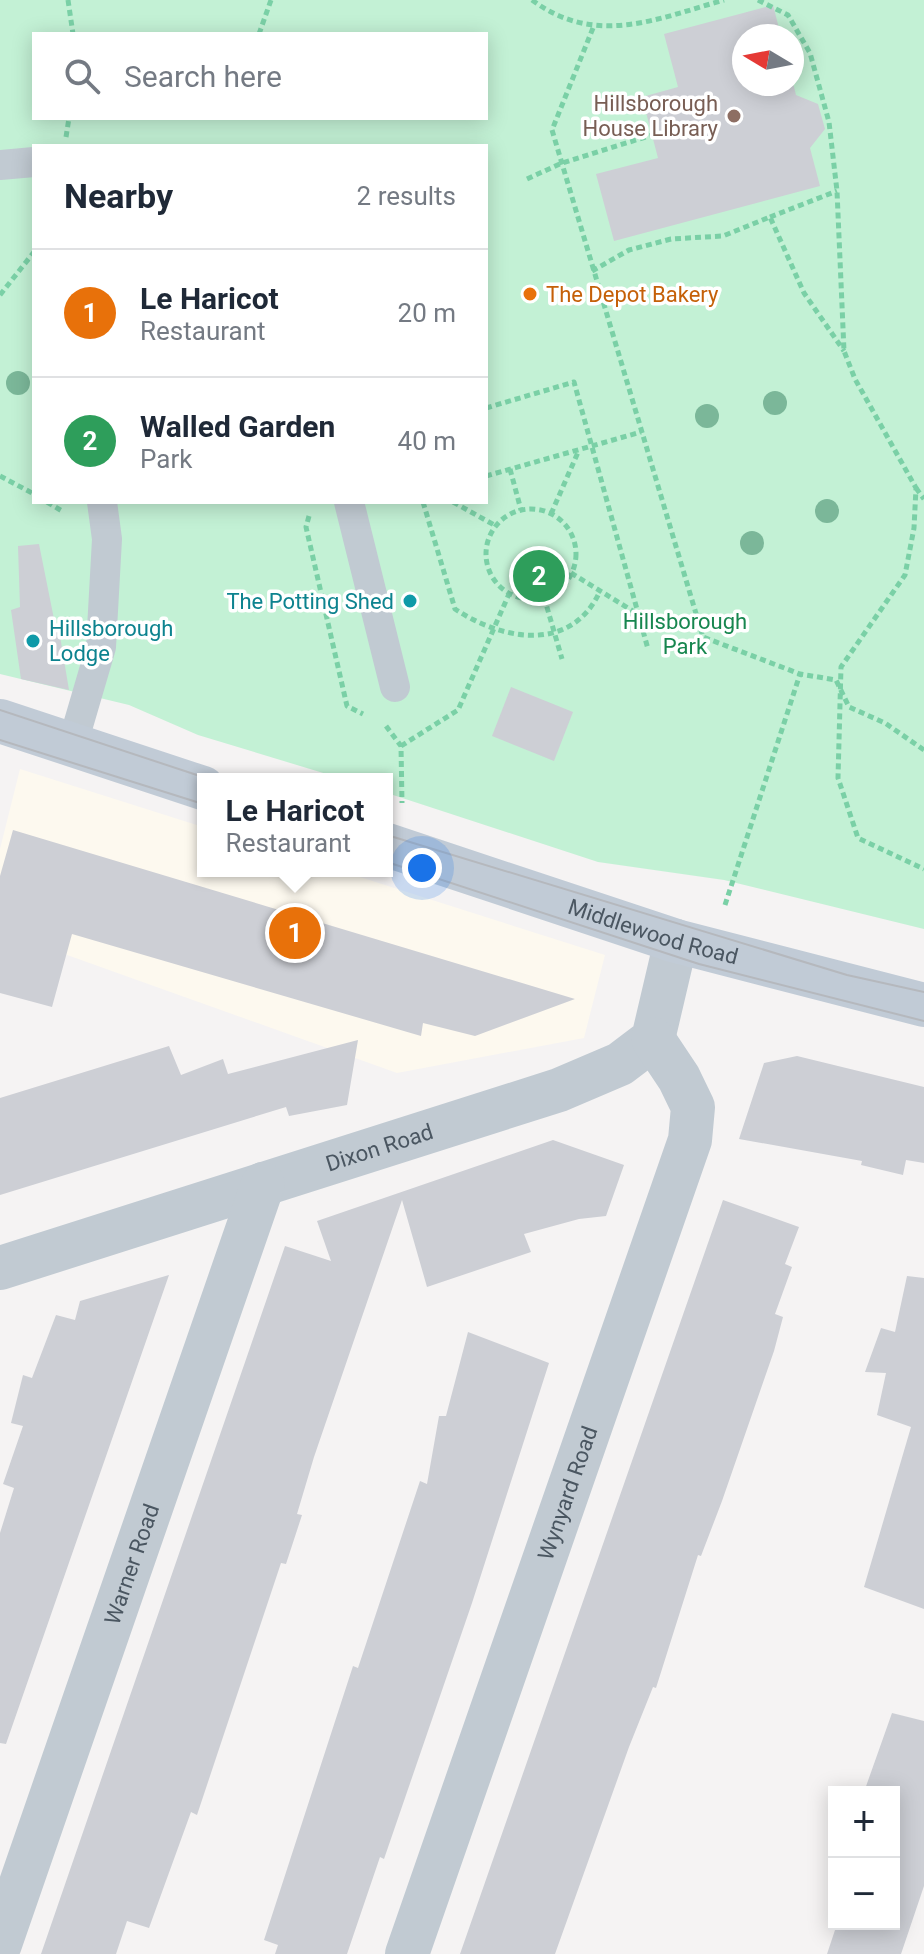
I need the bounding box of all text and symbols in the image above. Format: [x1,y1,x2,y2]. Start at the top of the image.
north arrow [732,24,804,96]
search box [32,32,488,120]
icon: search [60,54,104,98]
text: Search here [124,59,282,94]
place label: Hillsborough House Library [583,91,719,141]
marker: Hillsborough House Library [725,107,743,125]
text: Nearby [64,176,173,216]
text: 2 results [357,181,456,211]
text: Le Haricot [140,281,279,316]
place label: The Depot Bakery [546,282,719,307]
marker: The Depot Bakery [521,285,539,303]
text: 1 [83,298,97,328]
text: 20 m [398,298,456,328]
text: Restaurant [140,316,266,346]
text: Walled Garden [140,409,335,444]
text: 2 [83,426,97,456]
text: 40 m [398,426,456,456]
text: Park [140,444,192,474]
pin: 2 [513,546,565,606]
place label: The Potting Shed [226,589,394,614]
marker: The Potting Shed [401,592,419,610]
park label: Hillsborough Park [623,609,747,659]
place label: Hillsborough Lodge [49,616,173,666]
marker: Hillsborough Lodge [24,632,42,650]
popup [197,773,393,877]
text: Le Haricot [226,793,364,828]
text: Restaurant [226,828,351,858]
your location [402,848,442,888]
street label: Middlewood Road [565,894,741,969]
pin: 1 [269,903,321,963]
street label: Dixon Road [322,1118,436,1176]
street label: Wynyard Road [532,1423,602,1563]
street label: Warner Road [99,1501,164,1628]
map controls [828,1786,900,1930]
button: + [828,1786,900,1858]
button: − [828,1858,900,1930]

